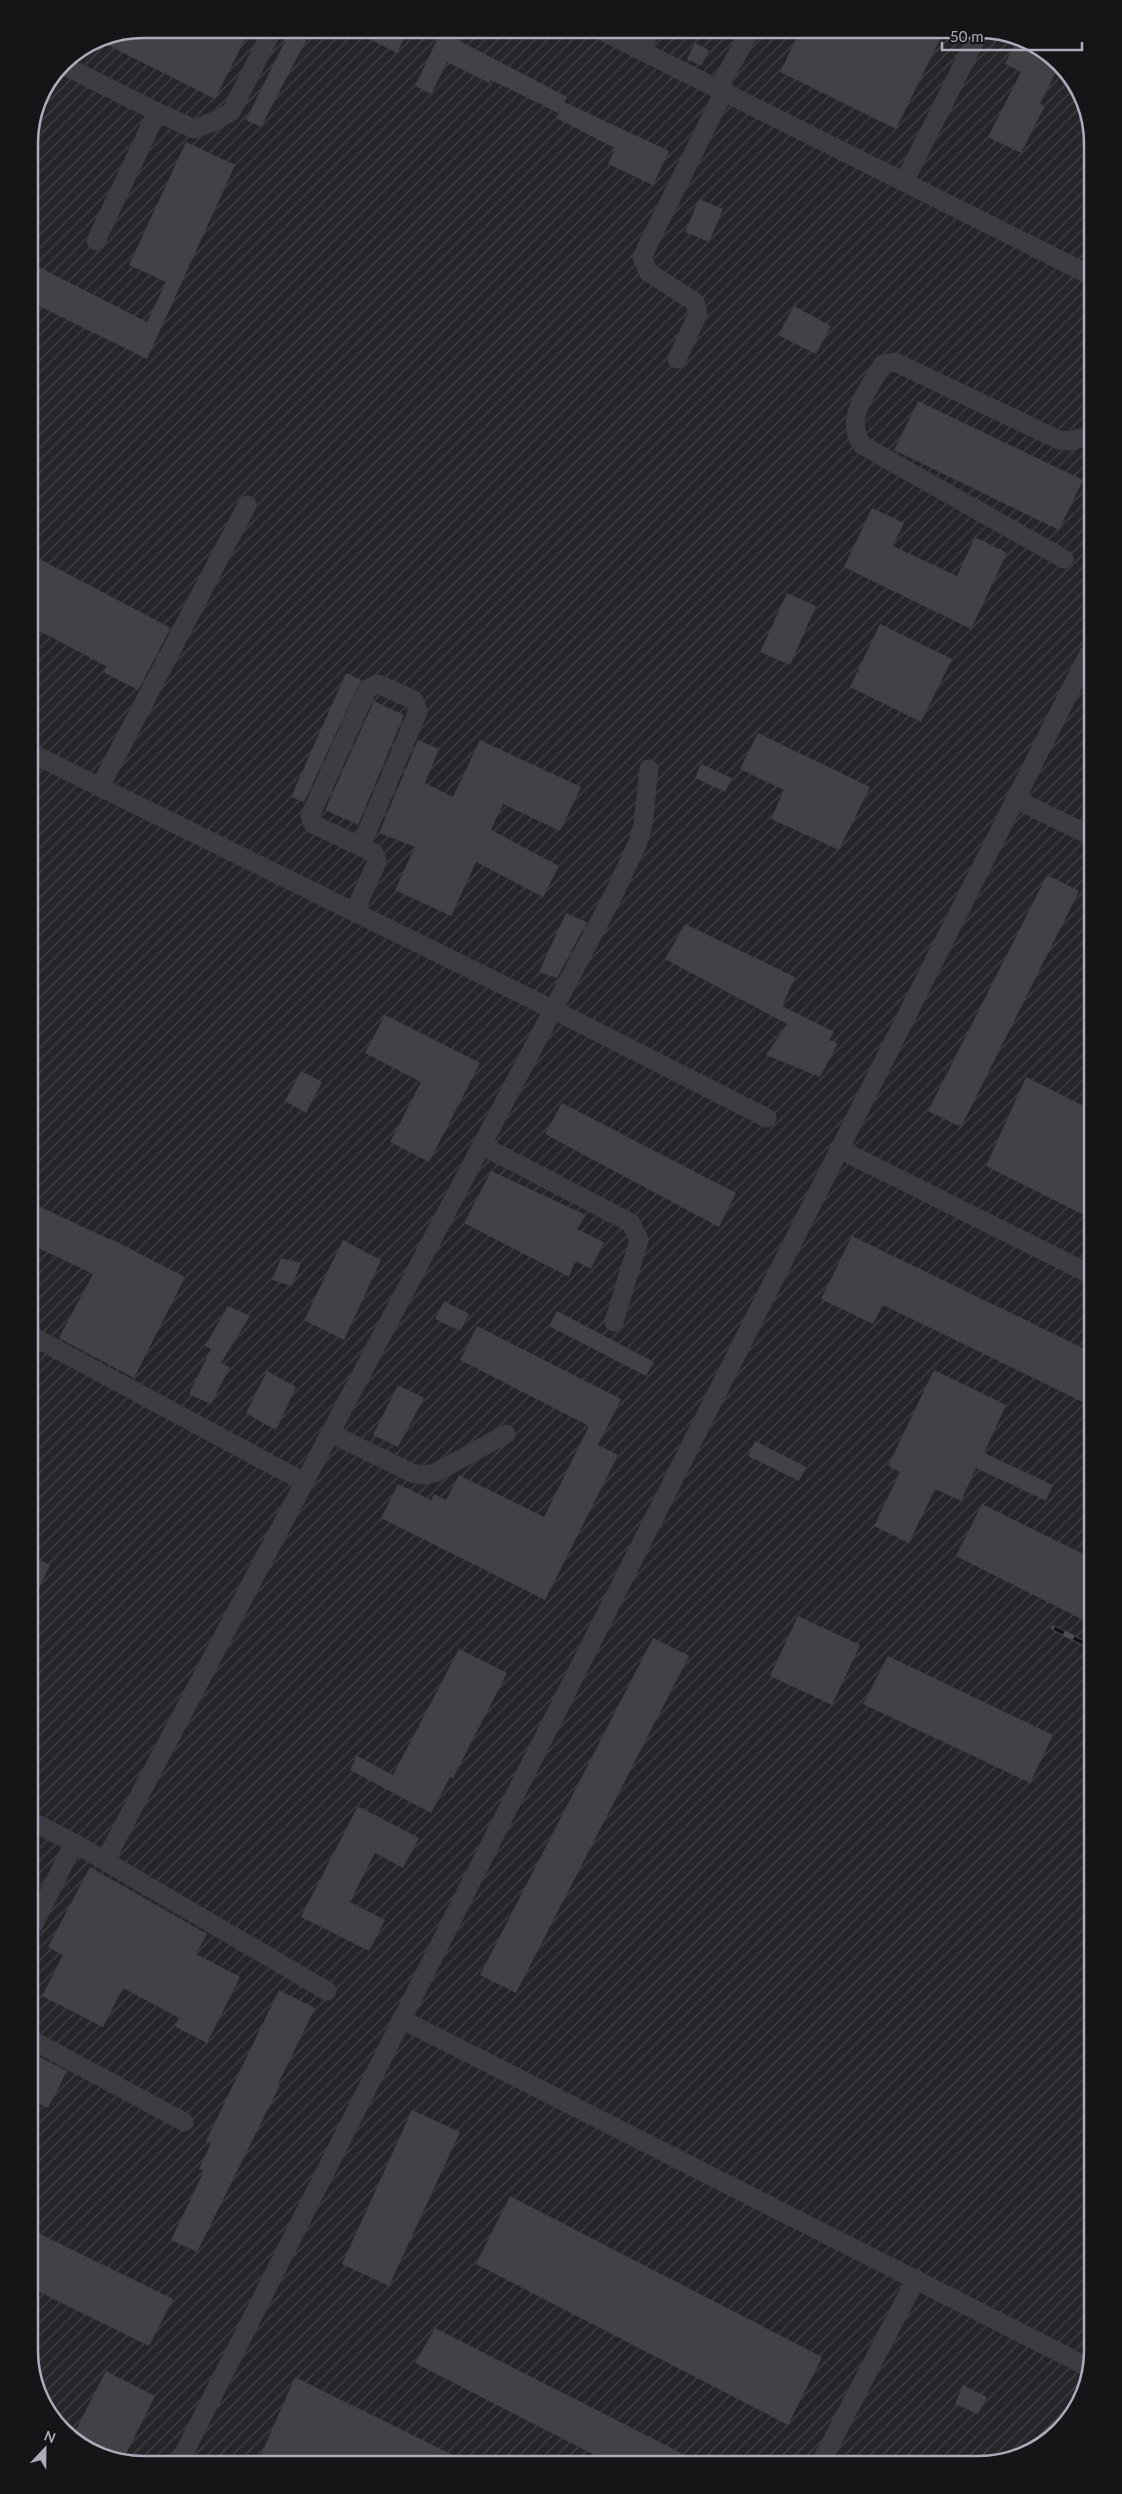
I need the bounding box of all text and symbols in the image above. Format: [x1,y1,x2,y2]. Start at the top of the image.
scale bar [942,20,1082,52]
text: 50 m [950,27,984,45]
north arrow [20,2424,70,2474]
text: N [42,2427,58,2446]

